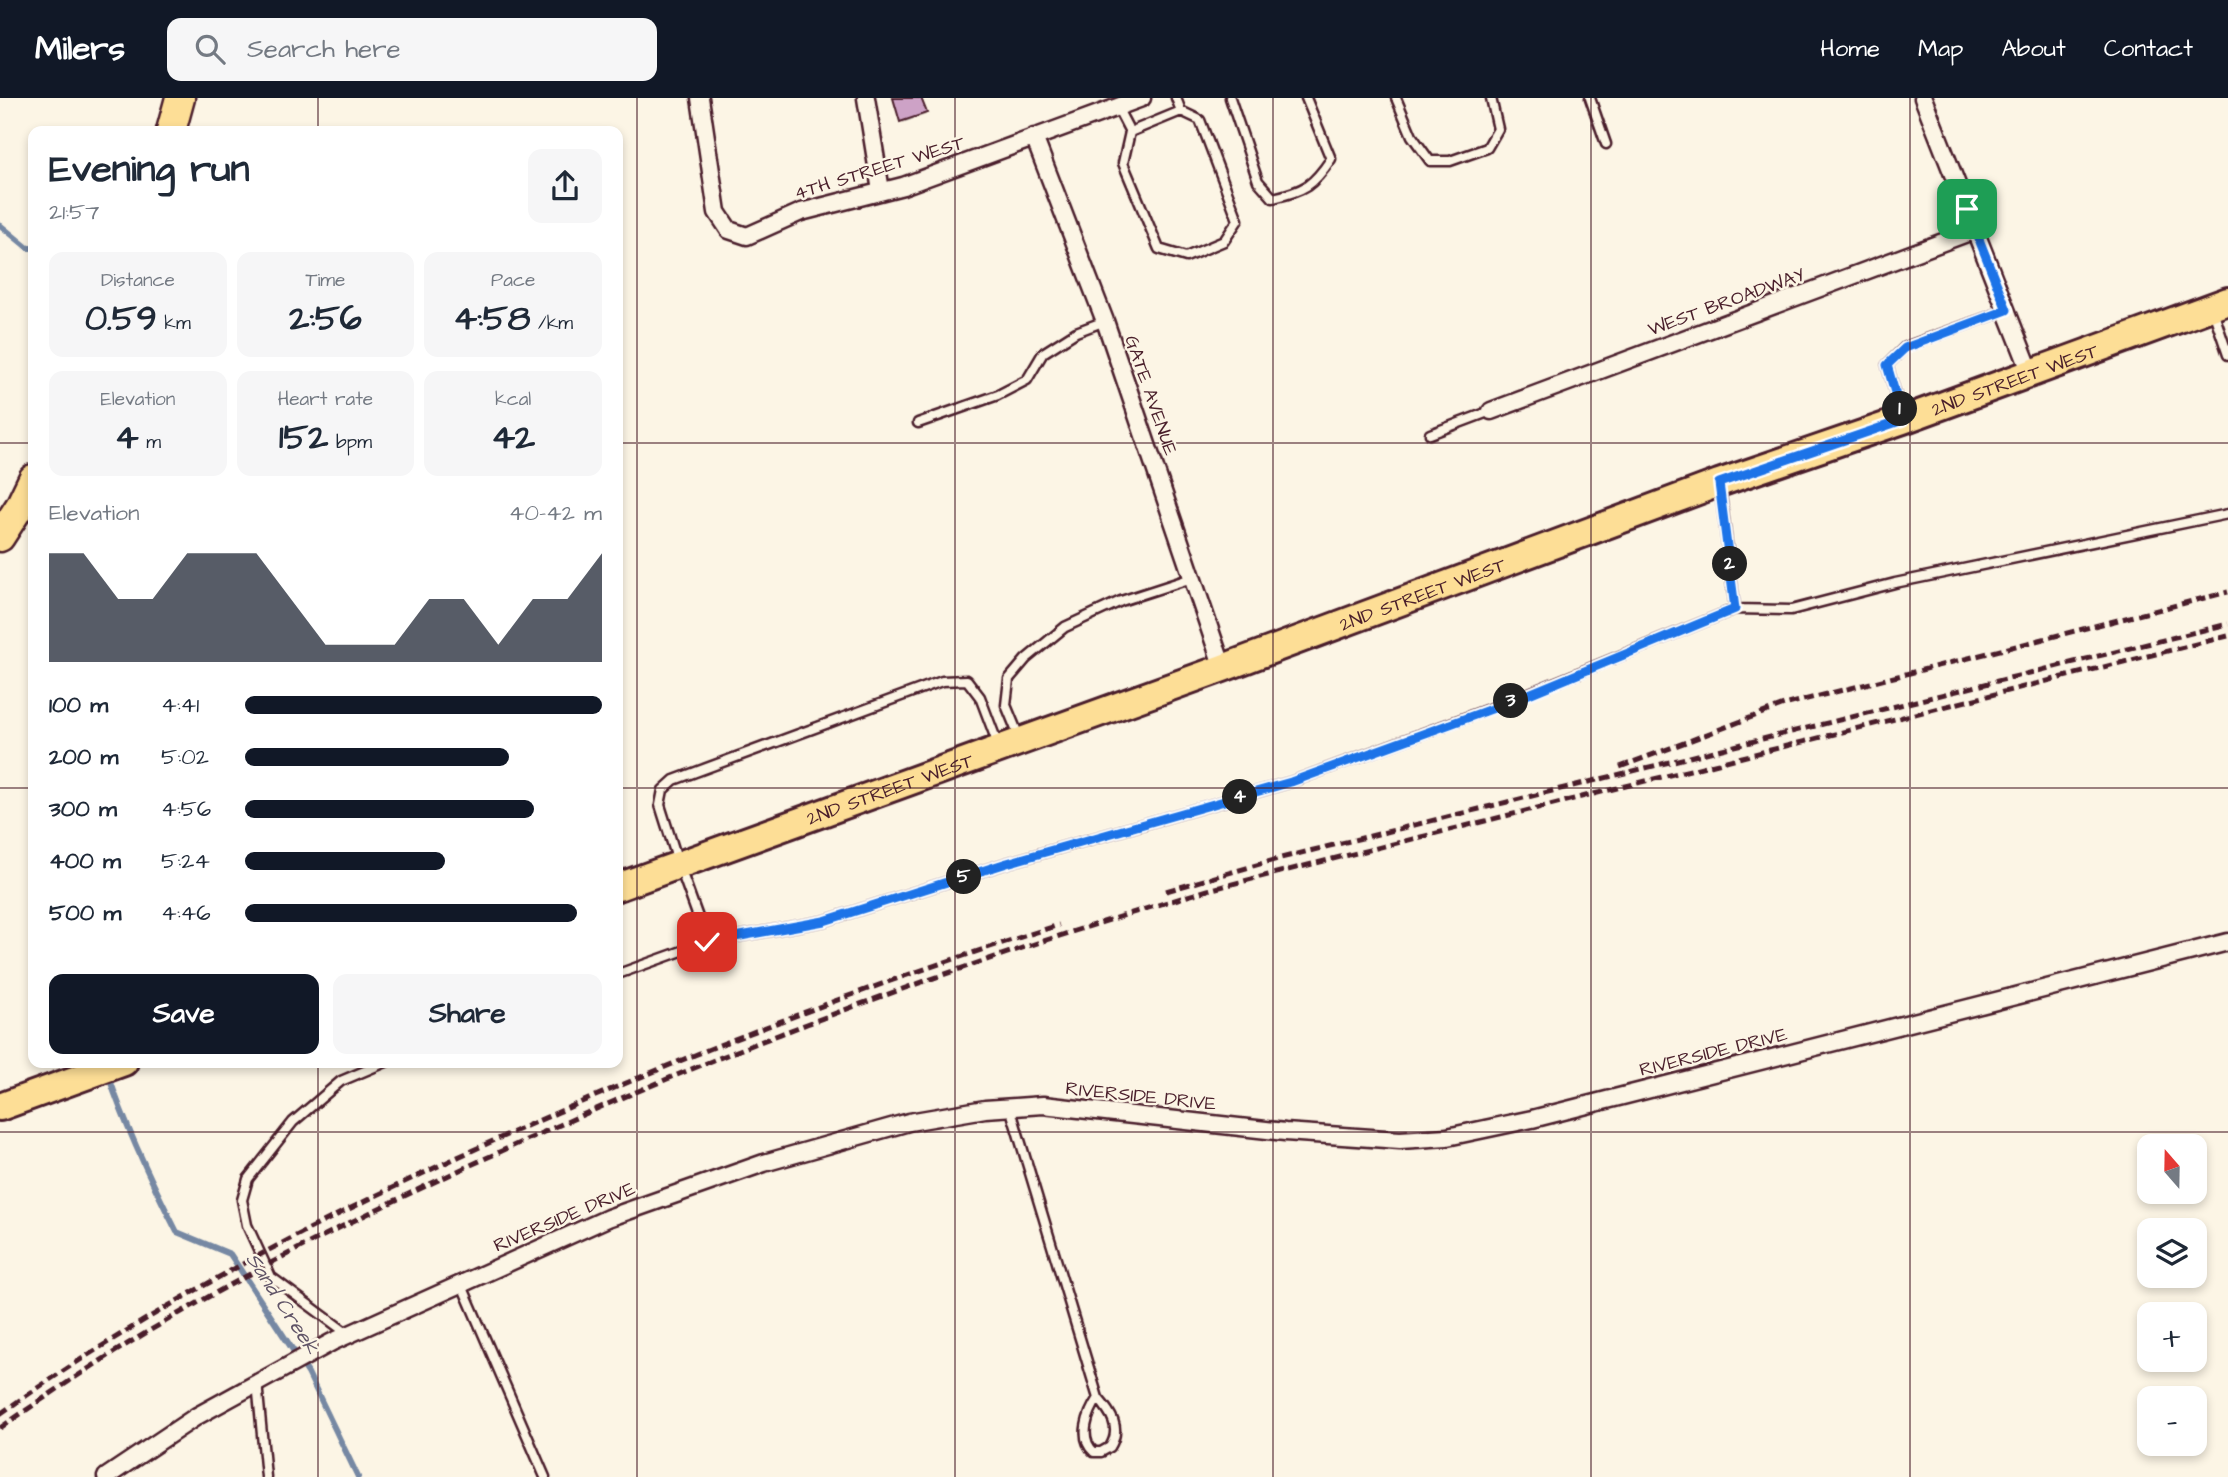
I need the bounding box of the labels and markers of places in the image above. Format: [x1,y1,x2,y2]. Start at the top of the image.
pin [1937,179,1997,239]
pin: 1 [1882,392,1918,426]
pin: 2 [1712,546,1748,582]
pin: 3 [1494,684,1528,718]
pin: 4 [1222,780,1258,814]
pin: 5 [946,860,982,894]
pin [677,912,737,972]

